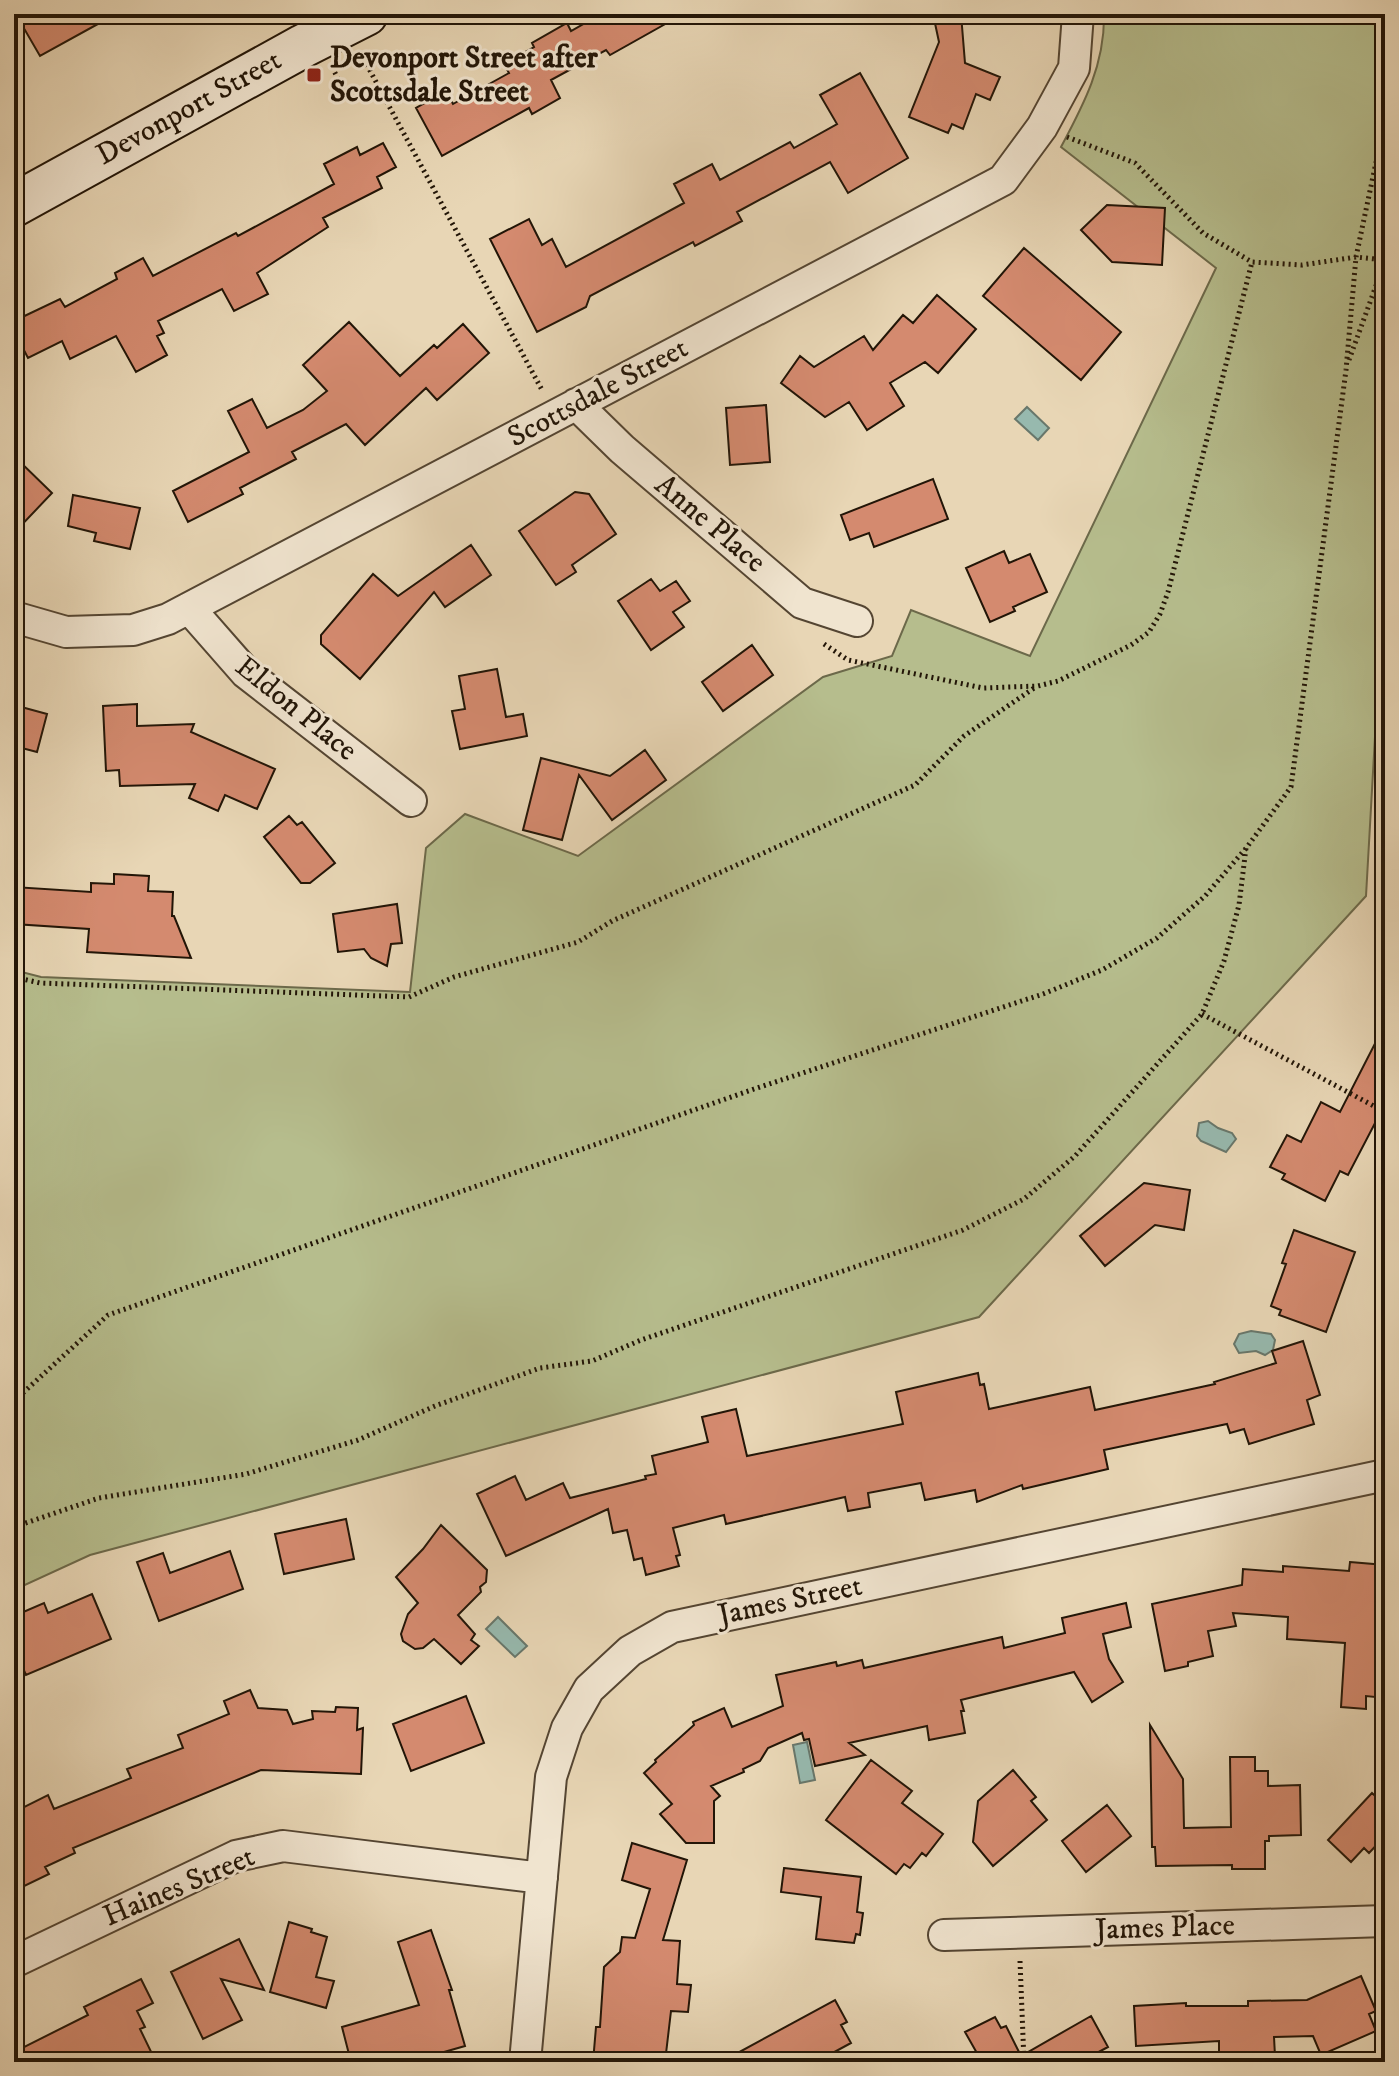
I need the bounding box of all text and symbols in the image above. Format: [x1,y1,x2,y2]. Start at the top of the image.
place label: Devonport Street after Scottsdale Street [330,40,599,111]
street label: Devonport Street [90,42,288,174]
marker: Devonport Street after Scottsdale Street [305,66,323,84]
street label: Scottsdale Street [501,330,695,456]
street label: Anne Place [647,467,773,581]
street label: Eldon Place [228,649,364,769]
street label: James Street [712,1568,865,1635]
street label: Haines Street [98,1839,260,1935]
street label: James Place [1092,1907,1236,1949]

